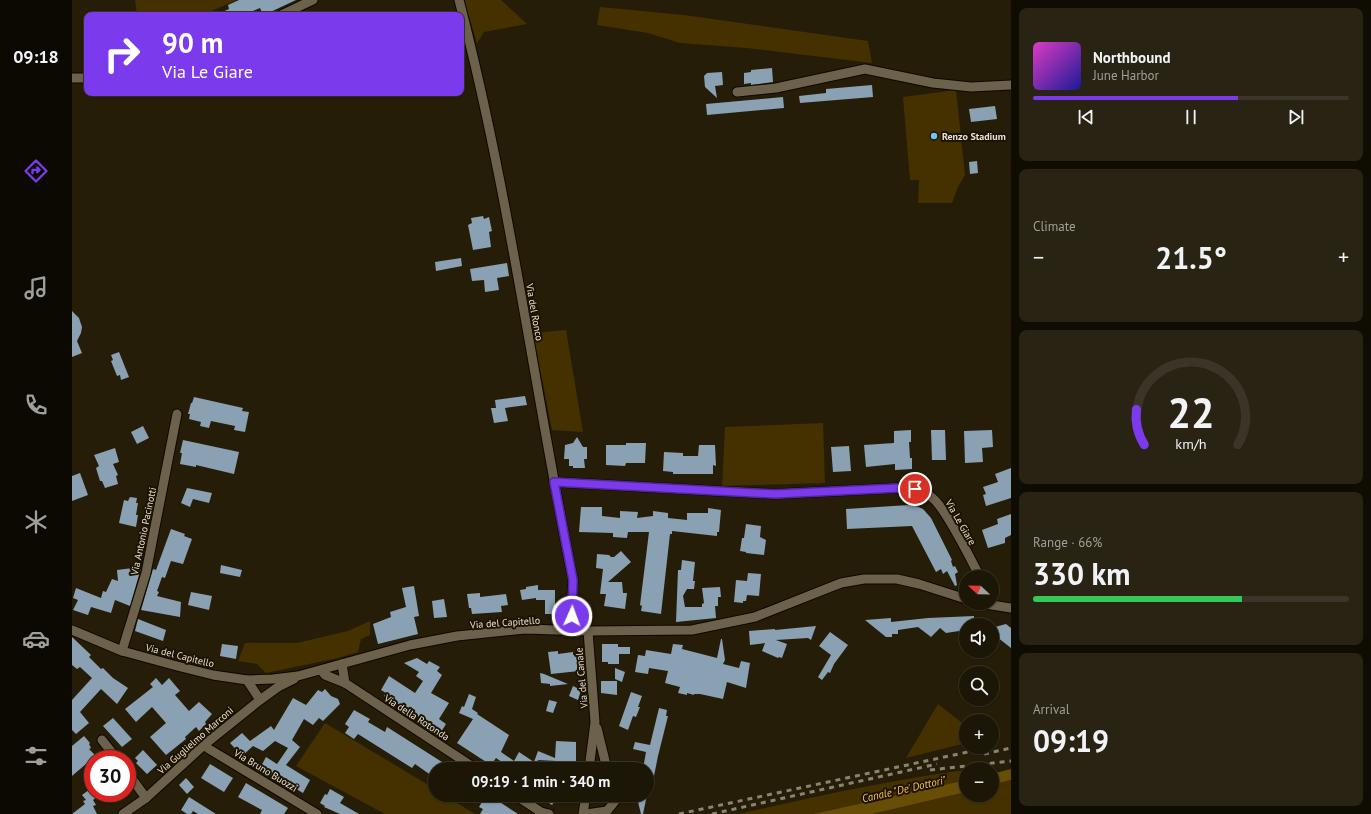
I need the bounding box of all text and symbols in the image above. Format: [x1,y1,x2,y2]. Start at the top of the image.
text: 90 m [162,24,223,61]
icon: right [96,28,148,80]
text: 09:18 [13,45,59,68]
text: Northbound [1093,48,1170,67]
text: Via Le Giare [162,60,253,83]
text: June Harbor [1093,67,1159,84]
icon: previous [1075,106,1097,128]
icon: pause [1180,106,1202,128]
icon: next [1285,106,1307,128]
place label: Renzo Stadium [942,130,1006,143]
marker: Renzo Stadium [929,131,939,141]
icon: directions [22,157,50,185]
text: Climate [1033,218,1076,235]
text: 21.5° [1155,238,1227,277]
text: − [1033,243,1044,271]
text: + [1338,243,1349,271]
icon: music [22,274,50,302]
street label: Via del Ronco [523,281,546,342]
text: 22 [1167,386,1215,439]
icon: phone [22,391,50,419]
text: km/h [1175,434,1207,453]
pin [898,472,932,506]
icon: arrive [904,478,926,500]
street label: Via Antonio Pacinotti [128,486,159,577]
street label: Via Le Giare [942,496,979,547]
icon: climate [22,508,50,536]
text: Range · 66% [1033,534,1102,551]
text: 330 km [1033,554,1131,593]
north arrow [959,570,999,610]
map controls [959,570,999,802]
position arrow [551,595,593,637]
street label: Via del Capitello [469,614,541,632]
button: sound [959,618,999,658]
icon: car [22,625,50,653]
street label: Via del Capitello [143,640,216,670]
street label: Via del Canale [572,647,591,710]
button: search [959,666,999,706]
street label: Via della Rotonda [381,691,452,743]
text: Arrival [1033,701,1069,718]
street label: Via Guglielmo Marconi [154,704,236,778]
button: + [959,714,999,754]
text: 09:19 [1033,721,1109,760]
icon: filters [22,742,50,770]
street label: Via Bruno Buozzi [231,746,300,795]
speed limit sign: 30 [84,750,136,802]
button: − [959,762,999,802]
text: 09:19 · 1 min · 340 m [472,772,610,791]
water label: Canale "De' Dottori" [861,772,948,805]

